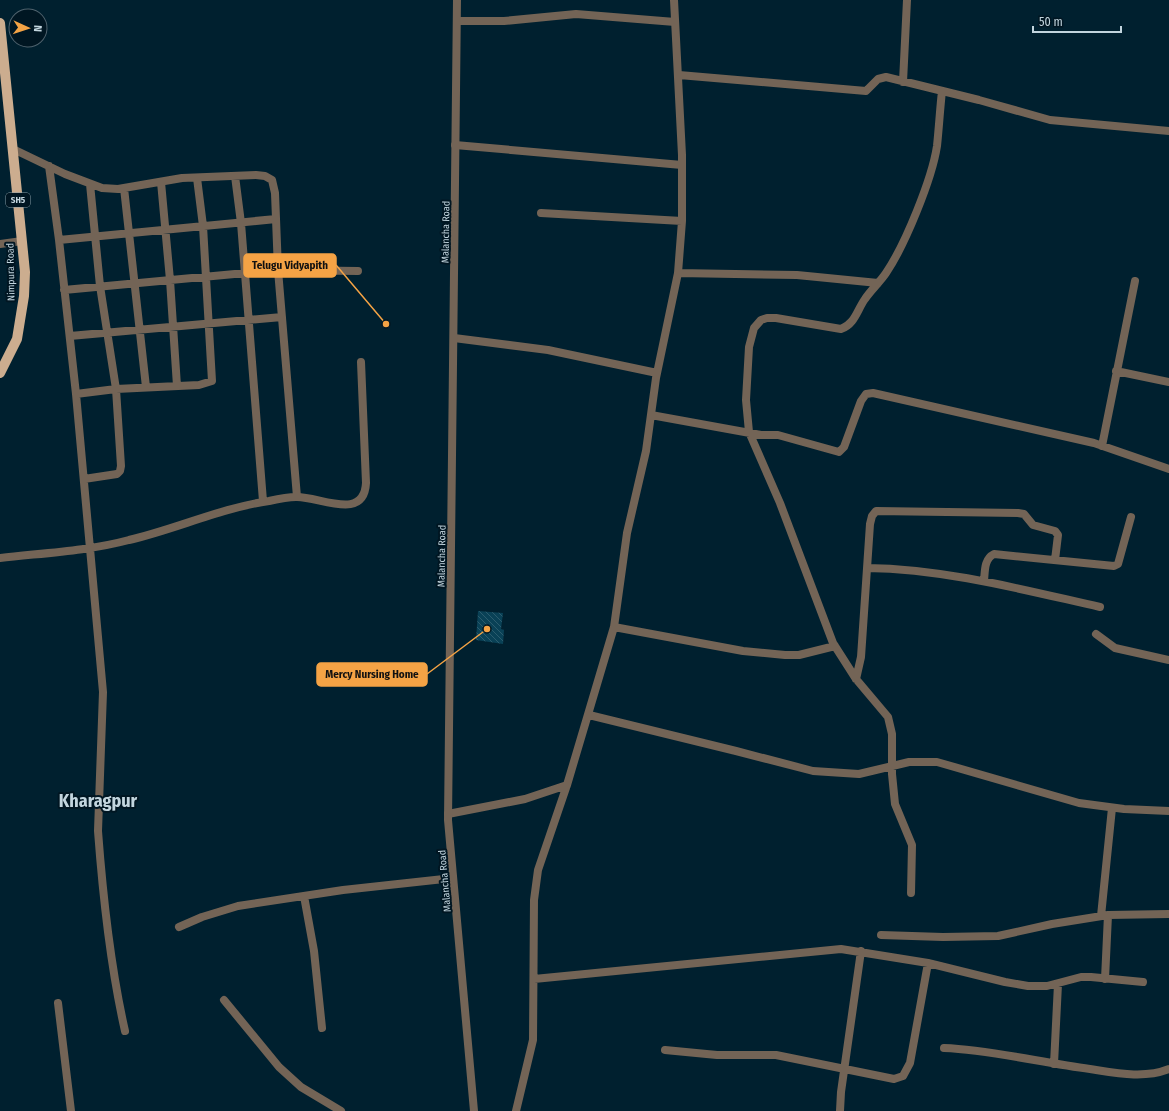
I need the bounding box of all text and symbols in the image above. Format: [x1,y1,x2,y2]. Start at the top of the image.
north arrow [8,8,48,48]
scale bar [1033,8,1121,34]
text: 50 m [1039,15,1063,29]
text: N [31,25,44,32]
road number: SH5 [6,193,30,207]
street label: Malancha Road [439,201,453,263]
street label: Nimpura Road [4,243,18,301]
callout: Telugu Vidyapith [244,254,336,277]
text: Telugu Vidyapith [252,259,328,272]
street label: Malancha Road [435,525,449,587]
callout: Mercy Nursing Home [317,663,427,686]
text: Mercy Nursing Home [325,668,419,681]
district label: Kharagpur [59,790,138,812]
street label: Malancha Road [436,849,454,912]

